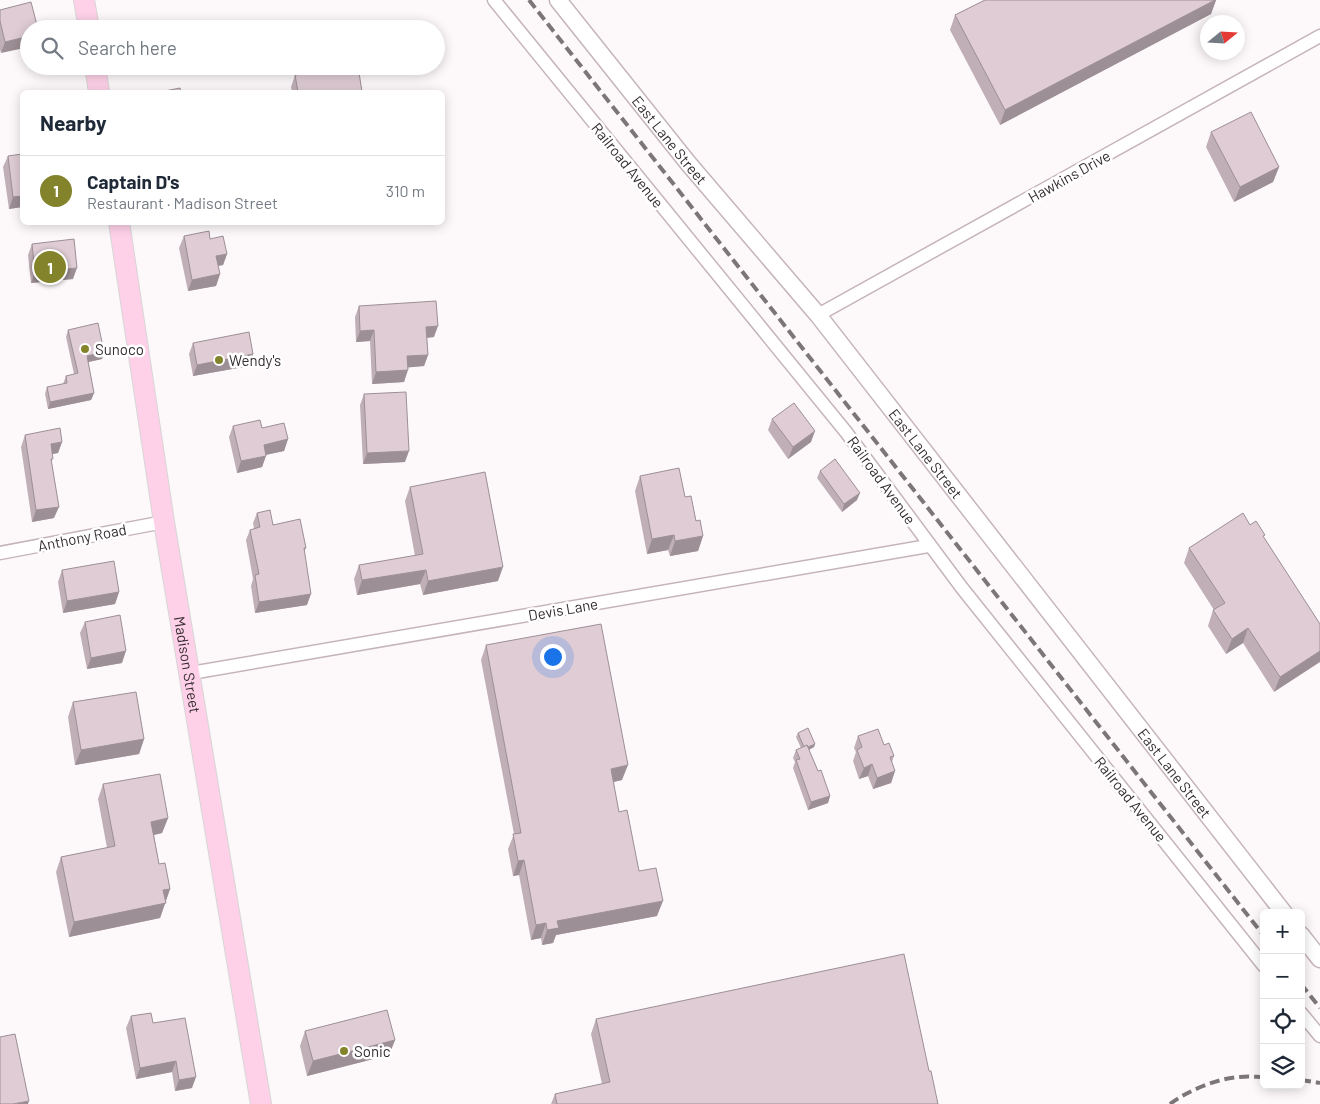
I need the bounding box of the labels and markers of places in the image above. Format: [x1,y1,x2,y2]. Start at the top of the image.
pin: 1 [34,248,66,286]
place label: Sunoco [95,340,144,358]
marker: Sunoco [79,343,91,355]
place label: Wendy's [229,351,281,369]
marker: Wendy's [213,354,225,366]
place label: Sonic [354,1042,391,1060]
marker: Sonic [338,1045,350,1057]

